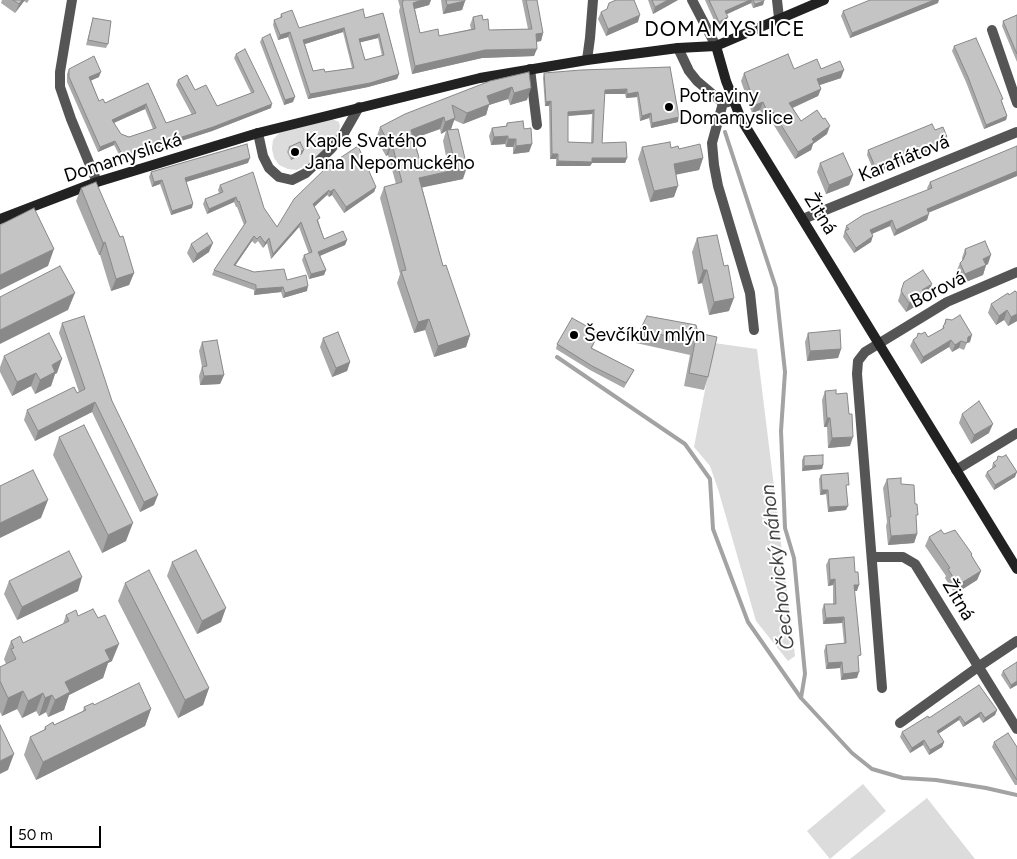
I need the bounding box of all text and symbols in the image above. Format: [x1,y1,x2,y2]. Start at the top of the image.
district label: DOMAMYSLICE [643,17,807,43]
place label: Potraviny Domamyslice [679,85,793,129]
marker: Potraviny Domamyslice [663,101,675,113]
street label: Domamyslická [61,128,185,188]
place label: Kaple Svatého Jana Nepomuckého [305,130,475,174]
street label: Karafiátová [855,131,953,187]
marker: Kaple Svatého Jana Nepomuckého [289,146,301,158]
street label: Žitná [799,189,841,239]
street label: Borová [906,266,970,314]
place label: Ševčíkův mlýn [584,324,705,346]
marker: Ševčíkův mlýn [568,329,580,341]
water label: Čechovický náhon [756,483,800,651]
street label: Žitná [937,575,979,625]
scale bar [12,816,104,848]
text: 50 m [18,826,53,844]

